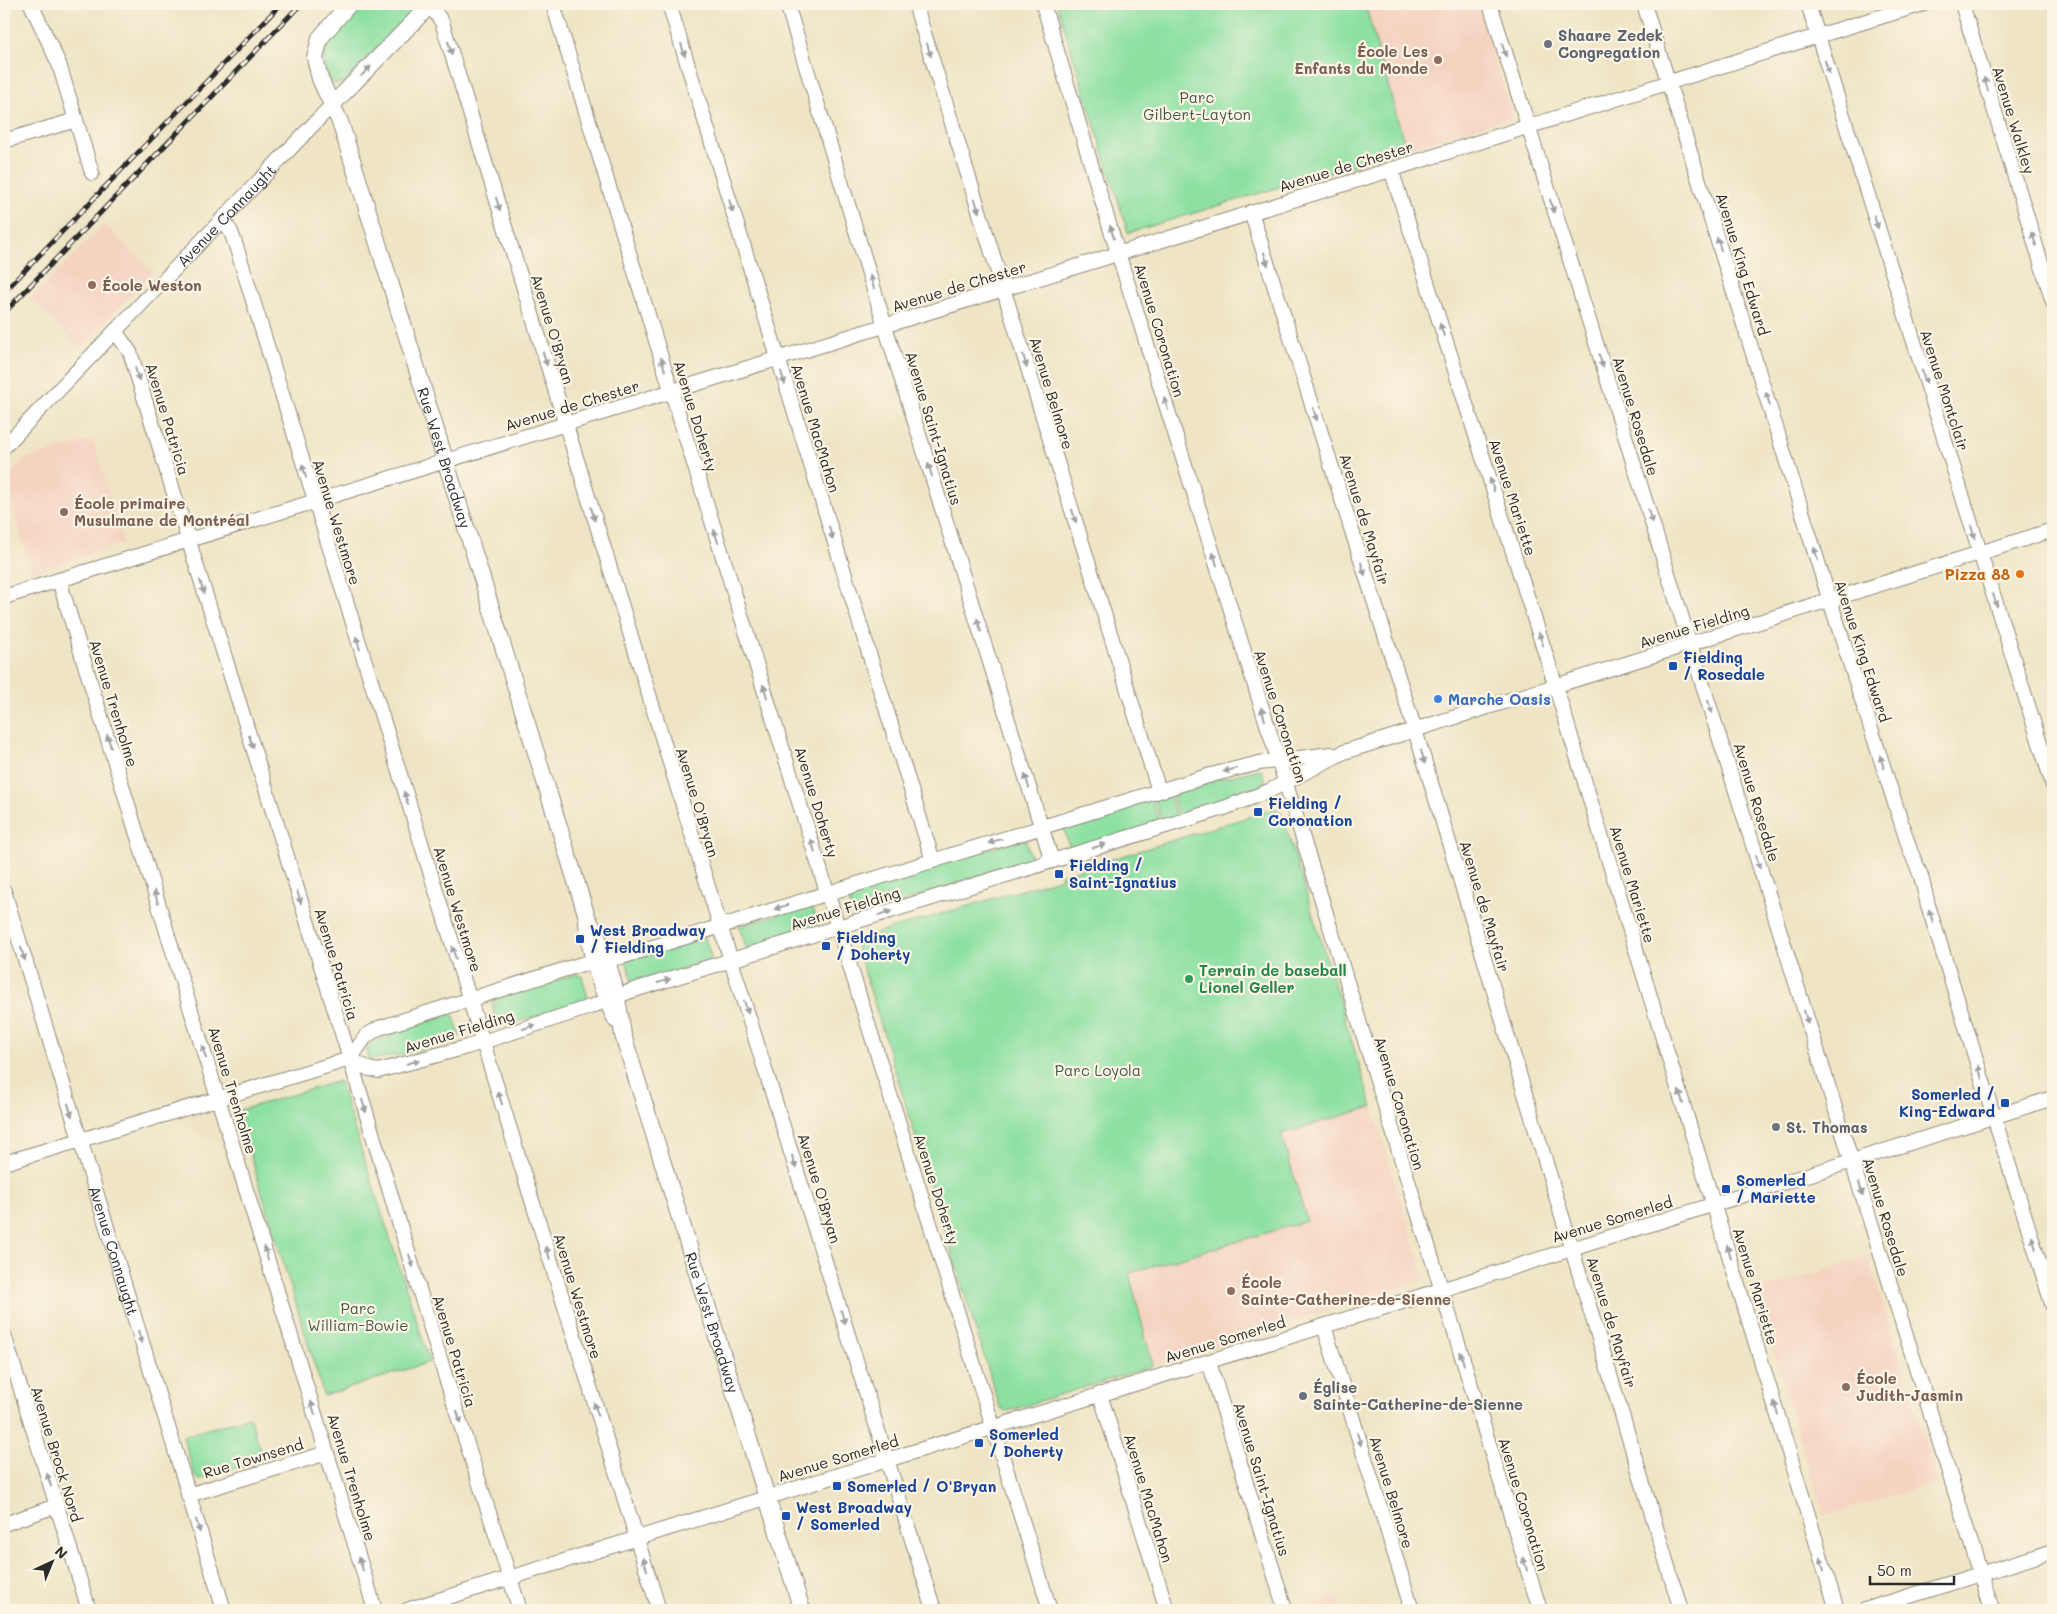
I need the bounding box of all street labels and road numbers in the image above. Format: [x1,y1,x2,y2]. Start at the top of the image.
street label: Avenue Walkley [1988,64,2040,177]
street label: Avenue de Chester [1276,136,1416,196]
street label: Avenue Connaught [172,160,280,271]
street label: Avenue King Edward [1712,190,1774,338]
street label: Avenue de Chester [889,256,1029,316]
street label: Avenue Coronation [1130,261,1190,399]
street label: Avenue O'Bryan [527,271,579,387]
street label: Avenue Montclair [1916,327,1974,453]
street label: Avenue Belmore [1025,334,1079,452]
street label: Avenue Saint-Ignatius [901,349,967,507]
street label: Avenue Rosedale [1608,354,1664,478]
street label: Avenue Doherty [670,358,723,474]
street label: Avenue Patricia [141,360,195,478]
street label: Avenue MacMahon [787,361,845,495]
street label: Avenue de Chester [502,375,642,435]
street label: Rue West Broadway [413,385,476,531]
street label: Avenue Mariette [1485,436,1541,558]
street label: Avenue de Mayfair [1335,451,1395,587]
street label: Avenue Westmore [308,457,366,587]
street label: Avenue King Edward [1831,577,1895,725]
street label: Avenue Fielding [1637,600,1752,652]
street label: Avenue Trenholme [85,637,143,769]
street label: Avenue Coronation [1250,647,1312,785]
street label: Avenue Rosedale [1729,740,1785,864]
street label: Avenue O'Bryan [672,744,724,860]
street label: Avenue Doherty [791,744,844,860]
street label: Avenue Mariette [1606,823,1660,945]
street label: Avenue de Mayfair [1455,838,1515,974]
street label: Avenue Westmore [429,844,487,974]
street label: Avenue Fielding [788,882,903,934]
street label: Avenue Patricia [310,905,364,1023]
street label: Avenue Fielding [402,1005,517,1057]
street label: Avenue Trenholme [204,1024,262,1156]
street label: Avenue Coronation [1370,1034,1430,1172]
street label: Avenue O'Bryan [794,1130,846,1246]
street label: Avenue Doherty [910,1131,964,1247]
street label: Avenue Rosedale [1858,1155,1914,1279]
street label: Avenue Connaught [85,1183,143,1318]
street label: Avenue Somerled [1549,1191,1675,1247]
street label: Avenue Mariette [1729,1225,1783,1347]
street label: Avenue Westmore [549,1231,607,1361]
street label: Rue West Broadway [681,1249,744,1396]
street label: Avenue de Mayfair [1582,1254,1642,1390]
street label: Avenue Patricia [428,1292,482,1410]
street label: Avenue Somerled [1162,1311,1288,1367]
street label: Avenue Brock Nord [27,1384,87,1524]
street label: Avenue Saint-Ignatius [1229,1400,1295,1558]
street label: Avenue Trenholme [323,1411,381,1543]
street label: Avenue Somerled [775,1430,901,1486]
street label: Avenue MacMahon [1120,1431,1178,1565]
street label: Rue Townsend [201,1433,305,1483]
street label: Avenue Belmore [1365,1433,1419,1551]
street label: Avenue Coronation [1494,1435,1554,1573]

